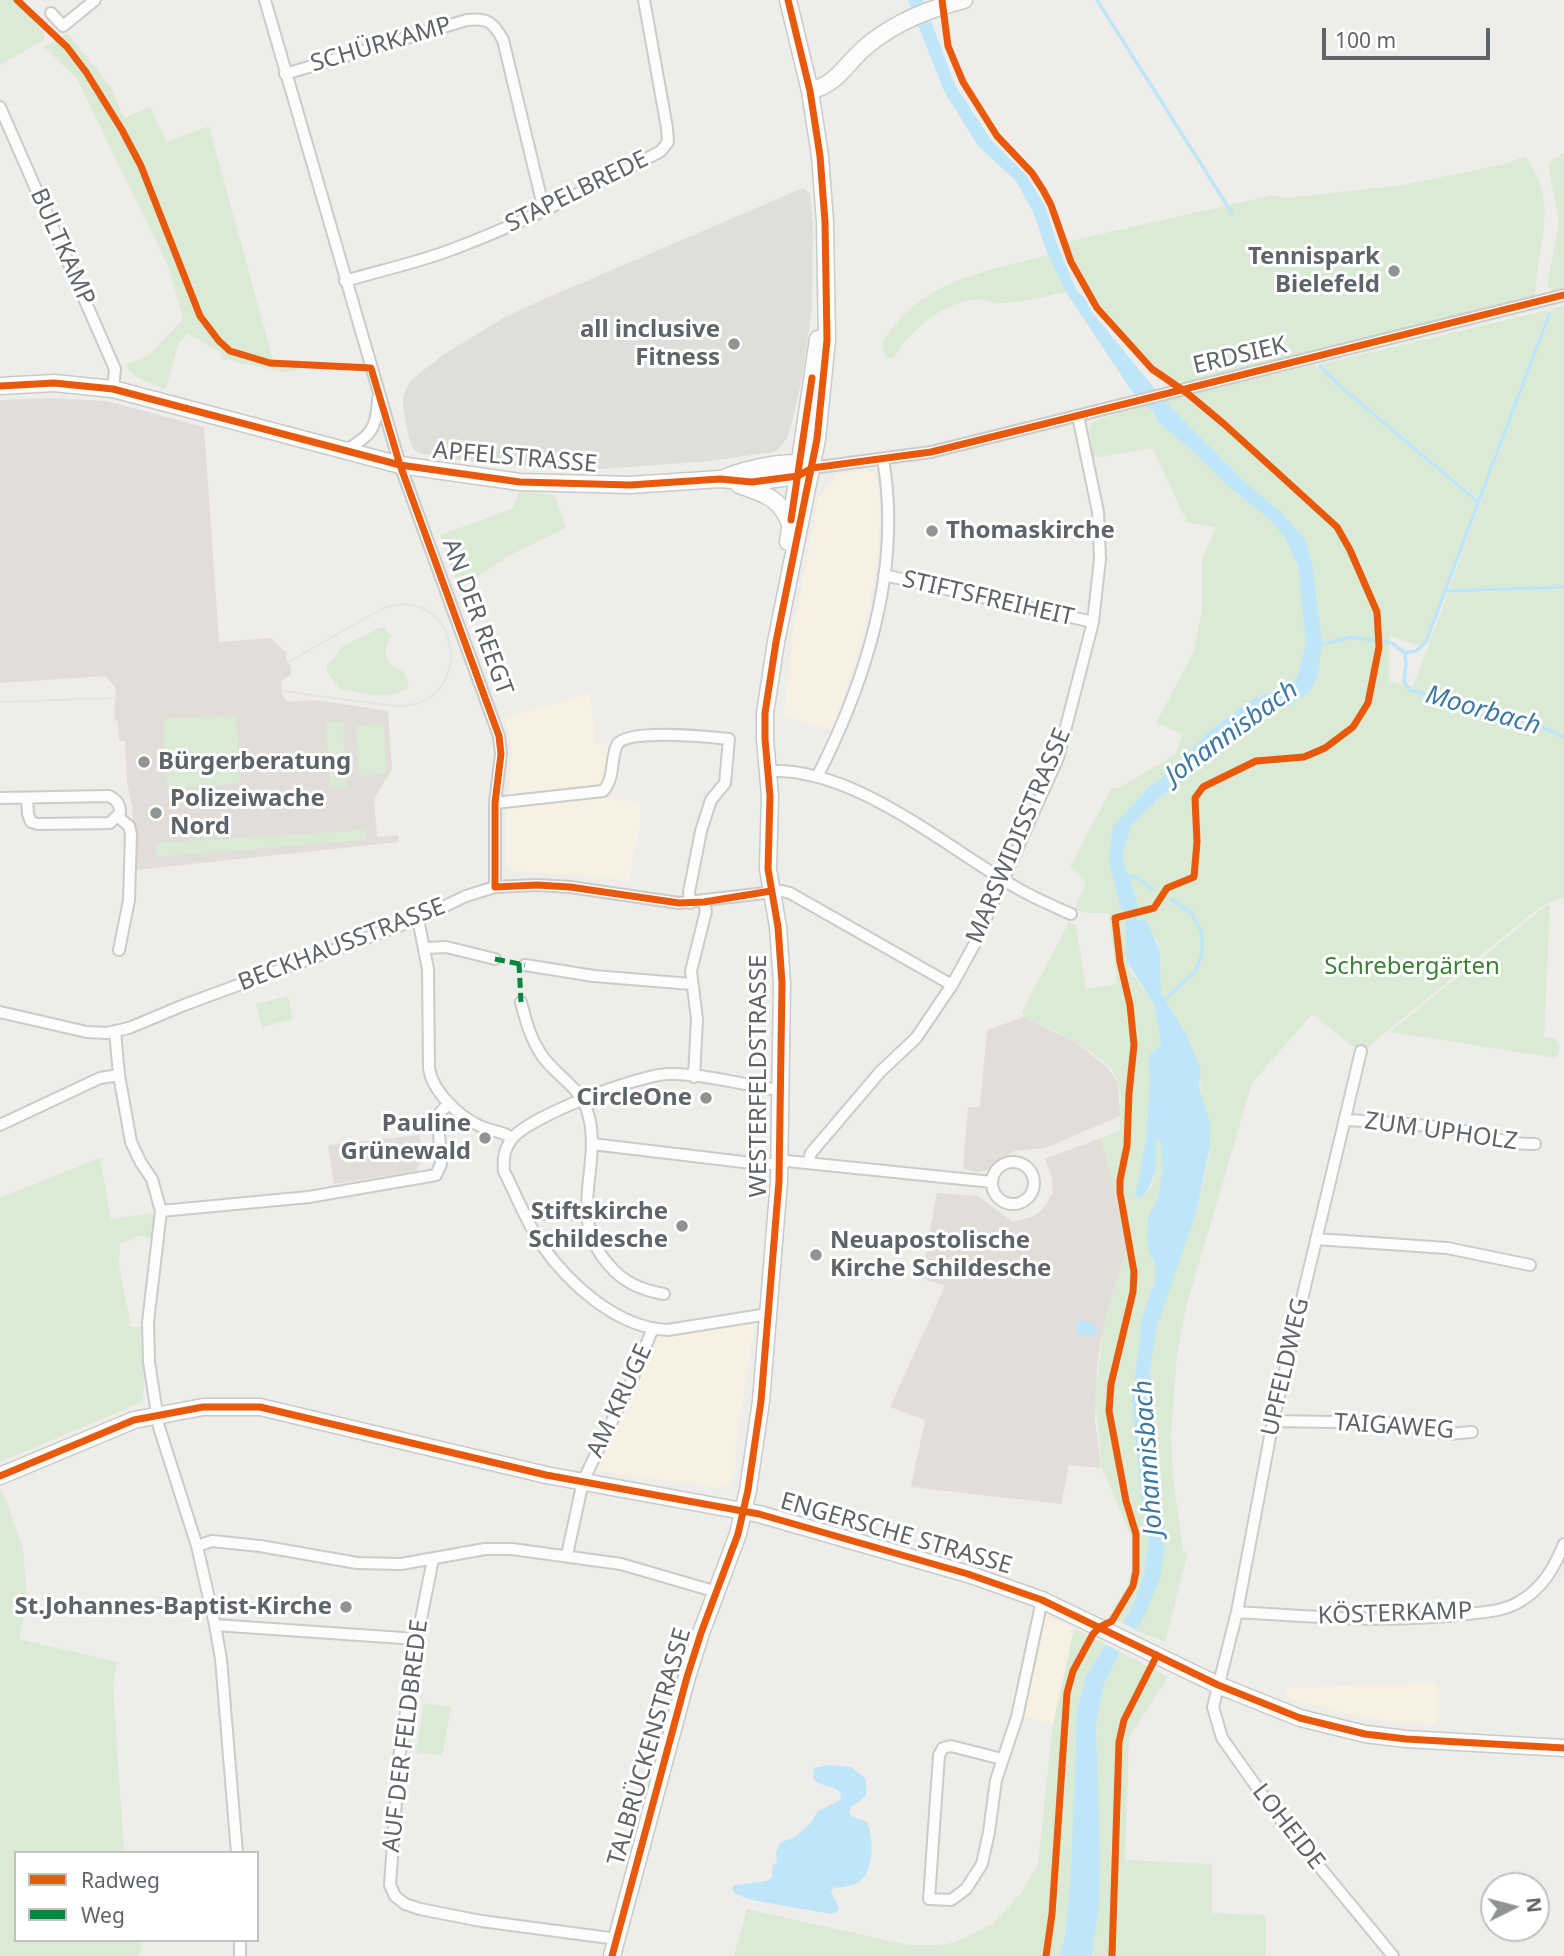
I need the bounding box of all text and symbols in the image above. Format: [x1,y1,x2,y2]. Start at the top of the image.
street label: SCHÜRKAMP [307,11,455,79]
scale bar [1326,14,1494,58]
text: 100 m [1335,26,1396,54]
street label: STAPELBREDE [501,145,653,239]
street label: BULTKAMP [23,184,101,310]
place label: Tennispark Bielefeld [1248,243,1380,299]
marker: Tennispark Bielefeld [1386,263,1402,279]
place label: all inclusive Fitness [580,316,720,372]
street label: ERDSIEK [1190,331,1290,381]
marker: all inclusive Fitness [726,336,742,352]
street label: APFELSTRASSE [432,436,598,480]
place label: Thomaskirche [946,517,1115,545]
marker: Thomaskirche [924,523,940,539]
street label: AN DER REEGT [435,535,519,699]
street label: STIFTSFREIHEIT [899,565,1077,633]
water label: Johannisbach [1160,674,1304,792]
water label: Moorbach [1422,680,1544,742]
street label: MARSWIDISSTRASSE [961,724,1077,948]
place label: Bürgerberatung [158,748,351,776]
marker: Bürgerberatung [136,754,152,770]
place label: Polizeiwache Nord [170,785,325,841]
marker: Polizeiwache Nord [148,805,164,821]
street label: BECKHAUSSTRASSE [234,892,450,998]
park label: Schrebergärten [1324,953,1500,981]
street label: WESTERFELDSTRASSE [745,955,773,1197]
place label: CircleOne [576,1084,692,1112]
marker: CircleOne [698,1090,714,1106]
street label: ZUM UPHOLZ [1363,1107,1519,1157]
place label: Pauline Grünewald [341,1110,471,1166]
marker: Pauline Grünewald [477,1130,493,1146]
place label: Stiftskirche Schildesche [529,1198,668,1254]
marker: Stiftskirche Schildesche [674,1218,690,1234]
place label: Neuapostolische Kirche Schildesche [830,1227,1051,1283]
marker: Neuapostolische Kirche Schildesche [808,1247,824,1263]
street label: UPFELDWEG [1256,1295,1316,1439]
street label: AM KRUGE [581,1340,659,1462]
water label: Johannisbach [1128,1379,1170,1537]
street label: TAIGAWEG [1333,1408,1455,1446]
street label: ENGERSCHE STRASSE [777,1487,1015,1581]
place label: St.Johannes-Baptist-Kirche [15,1593,332,1621]
street label: KÖSTERKAMP [1317,1597,1473,1631]
marker: St.Johannes-Baptist-Kirche [338,1599,354,1615]
street label: AUF DER FELDBREDE [377,1618,435,1854]
street label: TALBRÜCKENSTRASSE [602,1625,698,1869]
street label: LOHEIDE [1246,1778,1330,1876]
legend [14,1851,259,1942]
text: Radweg [81,1866,160,1894]
north arrow [1480,1872,1550,1942]
text: N [1520,1896,1548,1914]
text: Weg [81,1901,125,1929]

